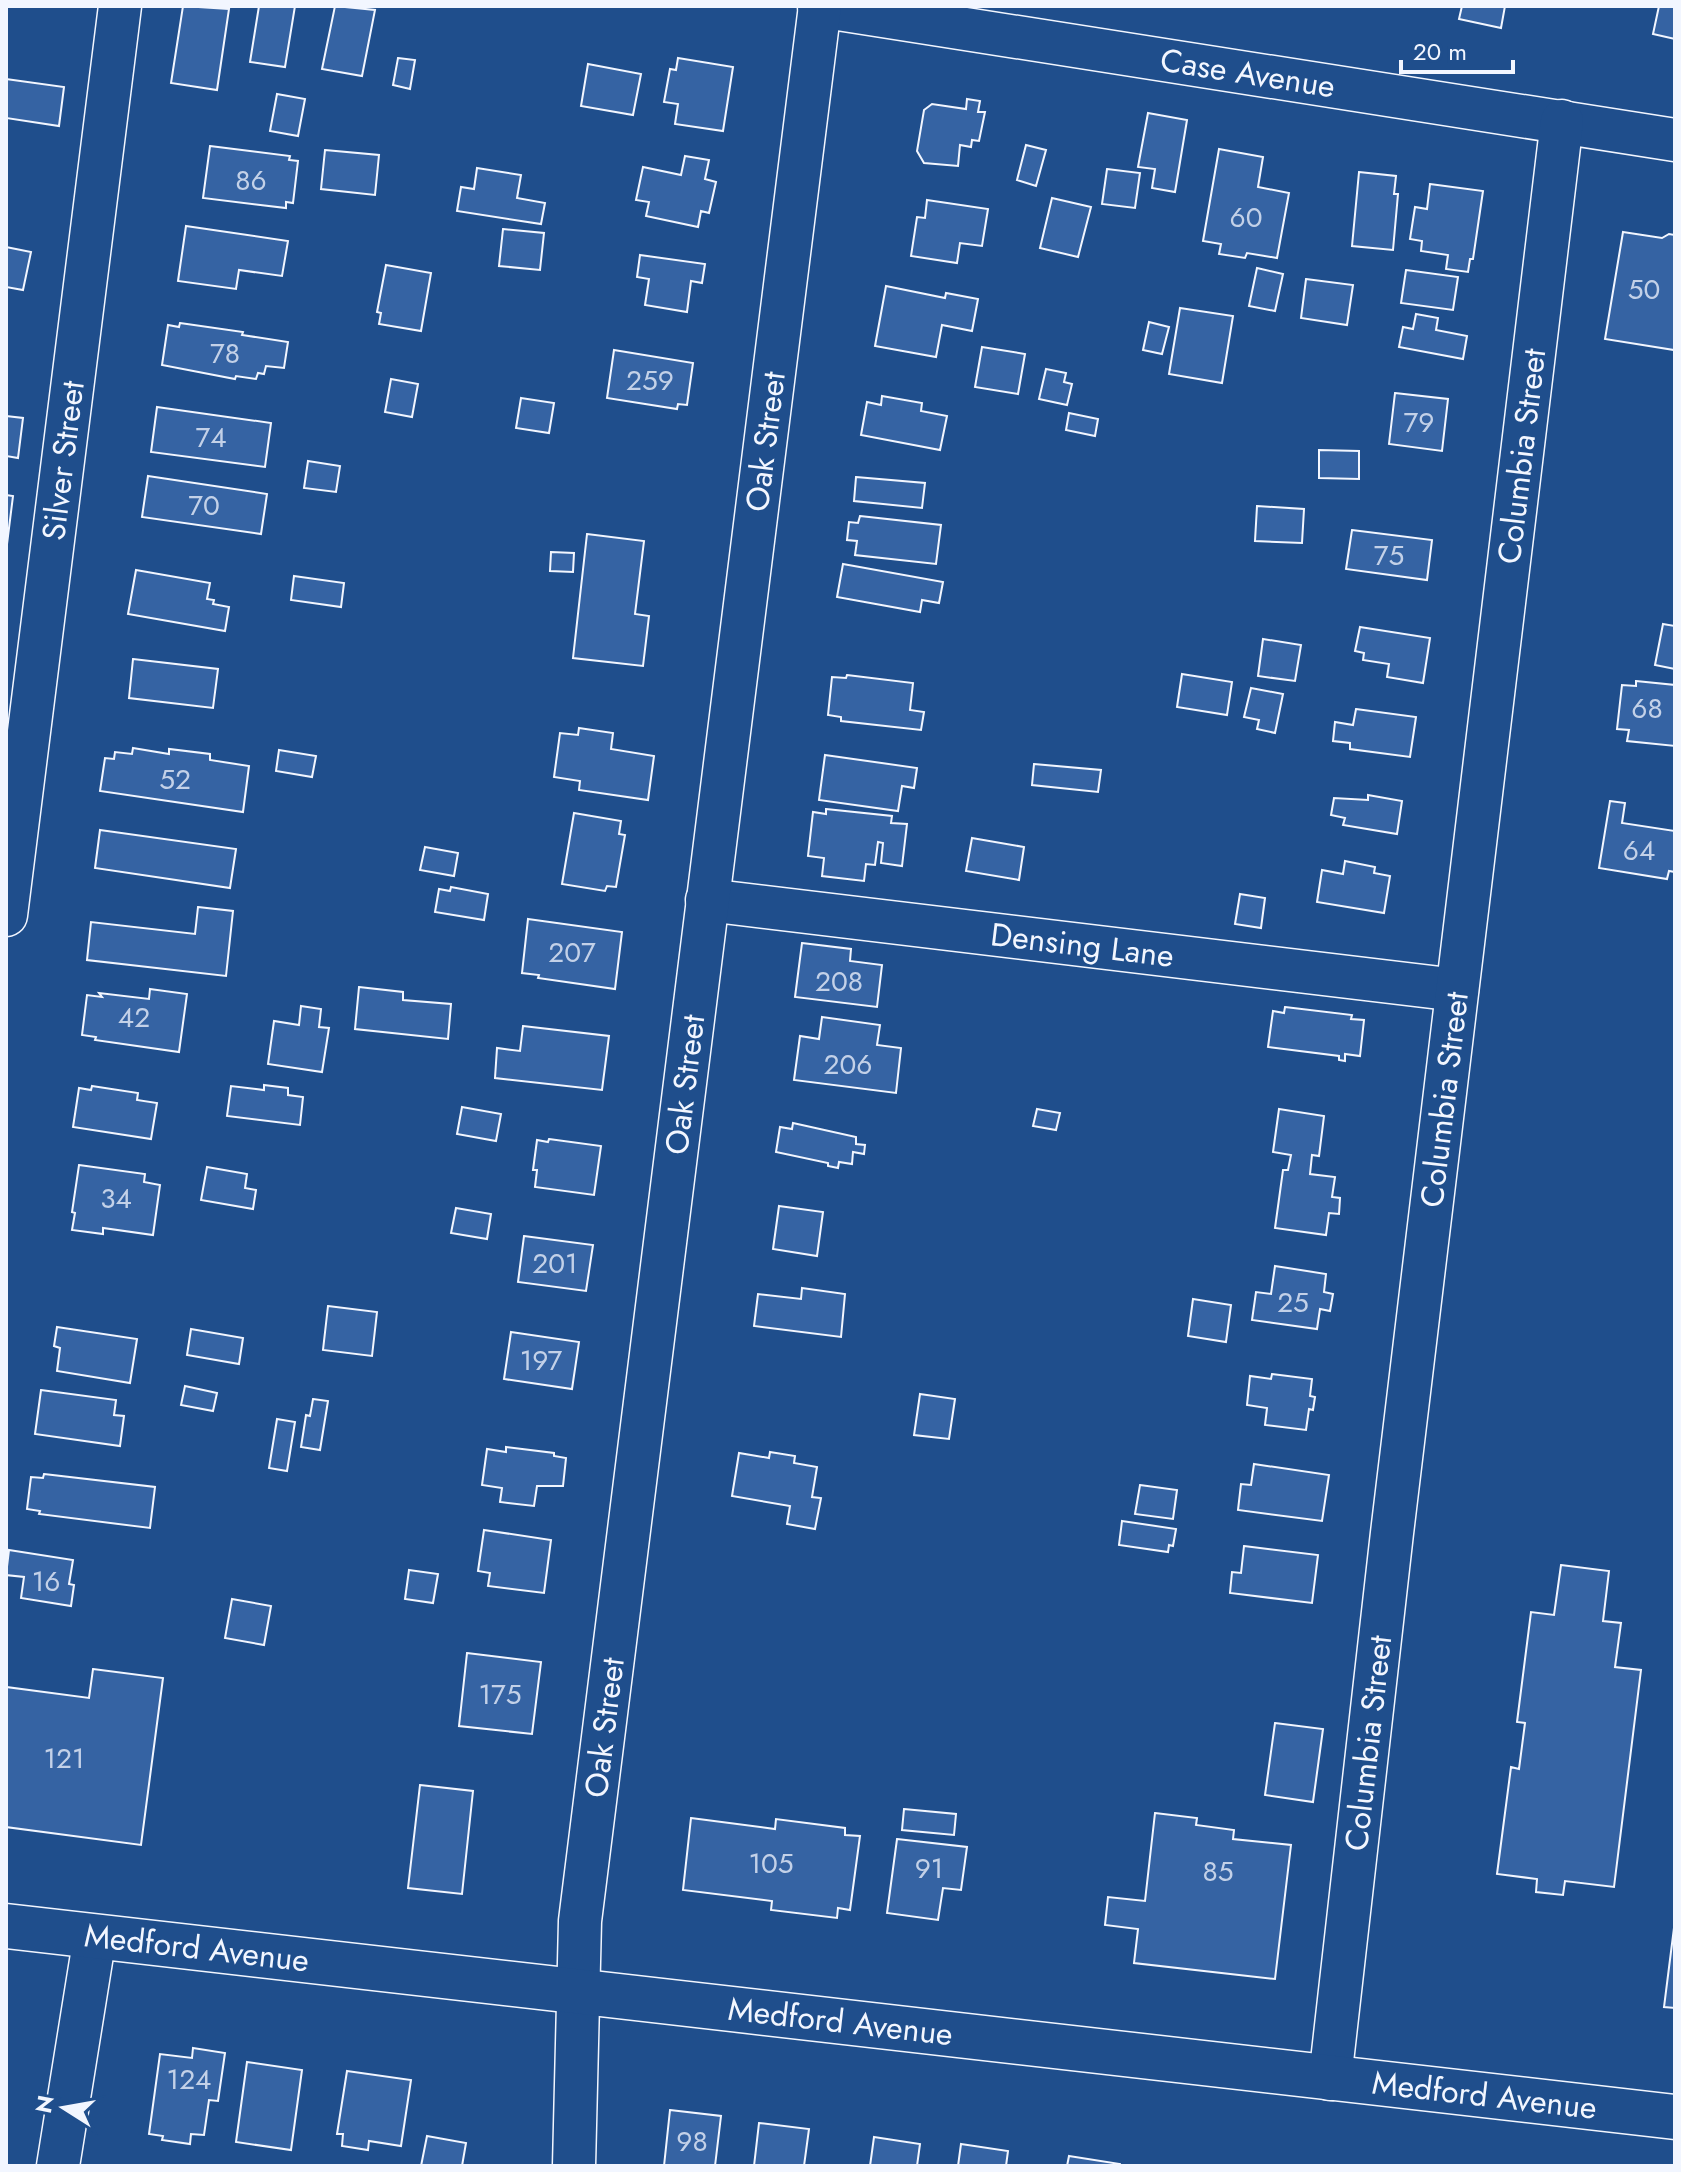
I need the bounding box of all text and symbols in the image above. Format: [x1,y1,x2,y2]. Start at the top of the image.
scale bar [1401,24,1513,74]
text: 20 m [1413,34,1467,69]
street label: Case Avenue [1157,37,1338,109]
house number: 86 [235,160,267,201]
house number: 60 [1230,197,1262,238]
house number: 50 [1628,269,1660,310]
house number: 78 [210,333,240,374]
street label: Columbia Street [1486,346,1557,567]
house number: 259 [626,360,674,401]
street label: Oak Street [734,369,797,514]
street label: Silver Street [30,378,96,543]
house number: 79 [1404,402,1434,443]
house number: 74 [195,417,227,458]
house number: 70 [188,485,220,526]
house number: 75 [1374,535,1404,576]
house number: 68 [1631,688,1663,729]
house number: 52 [159,759,191,800]
house number: 64 [1623,830,1655,871]
street label: Densing Lane [988,911,1176,979]
house number: 207 [548,932,596,973]
house number: 208 [815,961,863,1002]
street label: Columbia Street [1408,989,1480,1210]
house number: 42 [118,997,150,1038]
street label: Oak Street [653,1012,716,1157]
house number: 206 [824,1044,872,1085]
house number: 34 [100,1178,132,1219]
house number: 201 [532,1243,578,1284]
house number: 25 [1277,1282,1309,1323]
house number: 197 [520,1340,563,1381]
house number: 16 [32,1561,60,1602]
street label: Columbia Street [1333,1633,1403,1853]
street label: Oak Street [573,1655,636,1800]
house number: 175 [478,1674,522,1715]
house number: 121 [43,1738,85,1779]
house number: 105 [748,1843,794,1884]
house number: 91 [915,1848,943,1889]
house number: 85 [1202,1851,1234,1892]
street label: Medford Avenue [82,1912,312,1984]
street label: Medford Avenue [726,1986,955,2057]
house number: 124 [167,2059,211,2100]
street label: Medford Avenue [1370,2059,1599,2131]
north arrow [24,2068,104,2148]
text: N [27,2093,62,2116]
house number: 98 [676,2121,708,2162]

